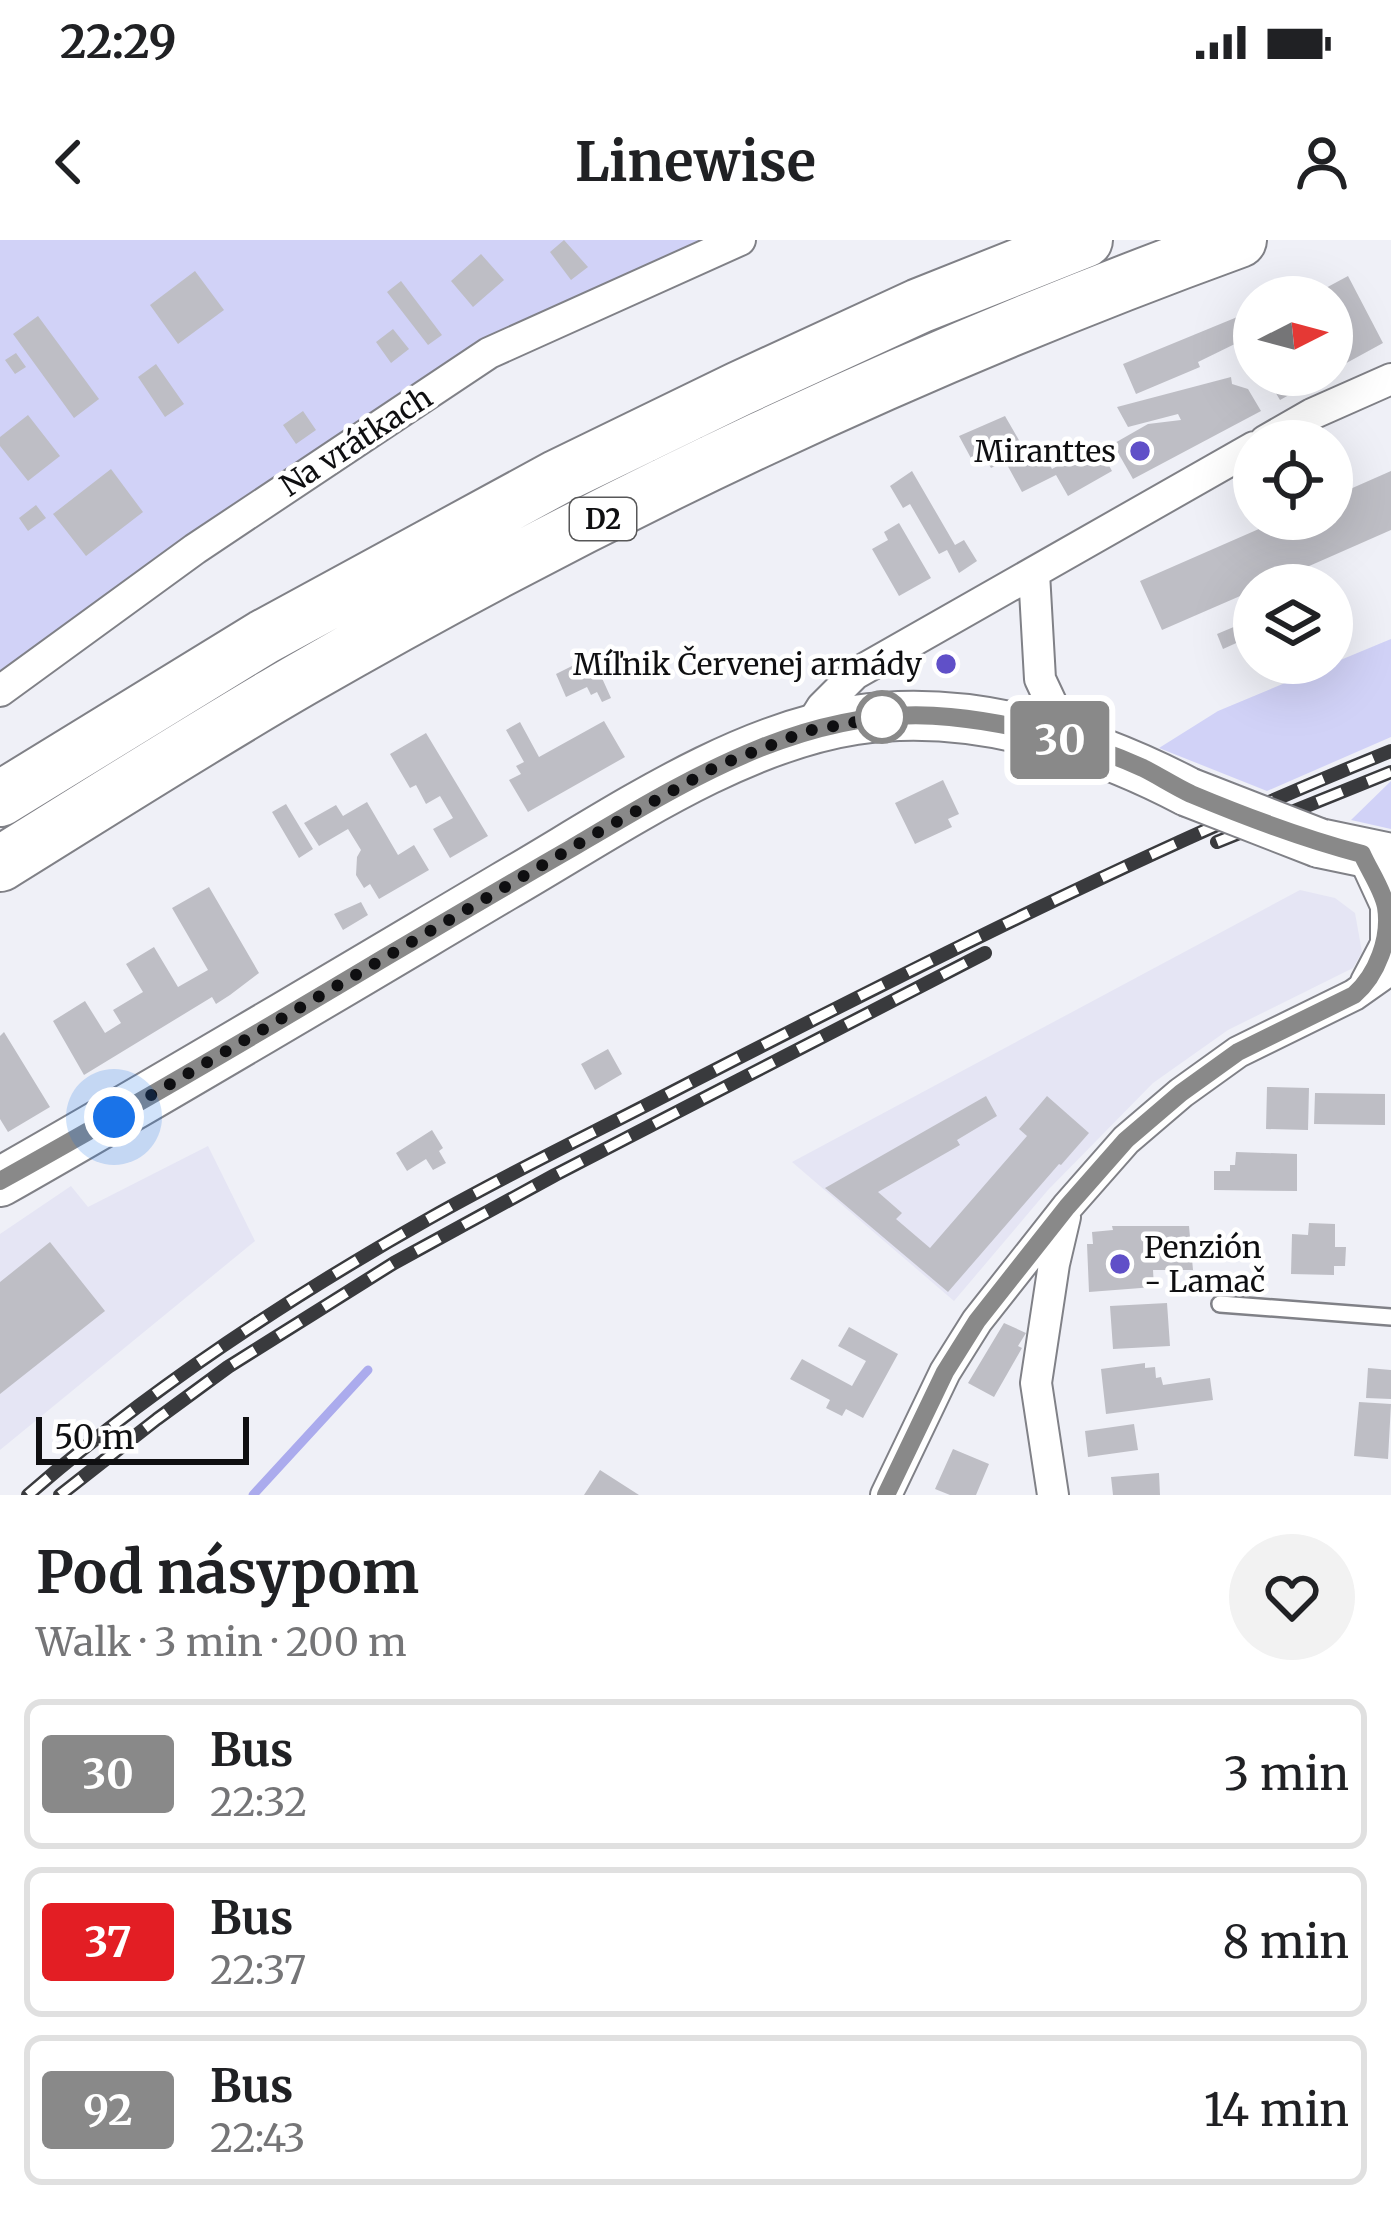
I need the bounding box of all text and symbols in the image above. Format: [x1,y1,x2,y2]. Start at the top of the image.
text: 22:29 [60,14,177,70]
text: Linewise [575,128,816,196]
icon: back [36,129,102,195]
icon: person [1289,129,1355,195]
north arrow [1233,276,1353,396]
map controls [1233,276,1353,684]
street label: Na vrátkach [273,378,439,504]
button: locate [1233,420,1353,540]
place label: Miranttes [974,432,1116,470]
marker: Miranttes [1127,438,1153,464]
road number: D2 [570,498,636,540]
button: layers [1233,564,1353,684]
place label: Míľnik Červenej armády [573,645,923,683]
marker: Míľnik Červenej armády [933,651,959,677]
unlabelled marker [857,692,907,742]
line badge: 30 [1006,701,1114,779]
text: 30 [1034,714,1086,766]
your location [84,1087,144,1147]
place label: Penzión - Lamač [1144,1228,1265,1300]
marker: Penzión - Lamač [1107,1251,1133,1277]
scale bar [36,1411,249,1464]
text: 50 m [54,1417,135,1458]
button: heart [1229,1534,1355,1660]
text: Pod násypom [36,1537,419,1609]
text: Walk · 3 min · 200 m [36,1618,407,1667]
text: Bus [210,1722,293,1778]
text: 3 min [1224,1746,1349,1802]
text: 30 [82,1748,134,1800]
text: 22:32 [210,1778,307,1827]
text: Bus [210,1890,293,1946]
text: 8 min [1223,1914,1349,1970]
text: 37 [84,1916,132,1968]
text: 22:37 [210,1946,306,1995]
text: Bus [210,2058,293,2114]
text: 14 min [1204,2082,1349,2138]
text: 92 [83,2084,133,2136]
text: 22:43 [210,2114,305,2163]

